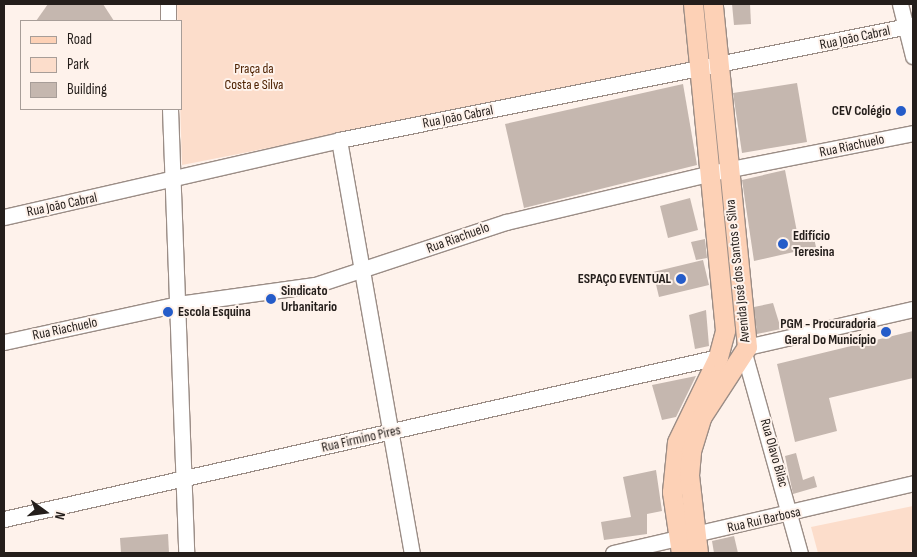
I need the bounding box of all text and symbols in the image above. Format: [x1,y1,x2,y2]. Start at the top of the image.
legend [20,20,182,110]
street label: Rua João Cabral [818,22,892,54]
text: Road [67,30,92,49]
text: Park [67,55,89,74]
park label: Praça da Costa e Silva [225,61,283,94]
text: Building [67,80,107,99]
street label: Rua João Cabral [421,102,495,132]
place label: CEV Colégio [832,103,891,119]
marker: CEV Colégio [895,105,907,117]
street label: Rua Riachuelo [818,131,886,161]
street label: Rua João Cabral [25,189,99,221]
street label: Avenida José dos Santos e Silva [722,199,754,343]
street label: Rua Riachuelo [424,219,492,257]
place label: Edifício Teresina [793,228,835,260]
marker: Edifício Teresina [777,238,789,250]
place label: ESPAÇO EVENTUAL [578,271,671,287]
marker: ESPAÇO EVENTUAL [675,273,687,285]
place label: Sindicato Urbanitario [281,283,337,316]
marker: Sindicato Urbanitario [265,293,277,305]
place label: Escola Esquina [178,304,251,320]
marker: Escola Esquina [162,306,174,318]
street label: Rua Riachuelo [31,314,99,344]
place label: PGM - Procuradoria Geral Do Município [780,316,876,348]
marker: PGM - Procuradoria Geral Do Município [880,326,892,338]
street label: Rua Olavo Bilac [756,417,792,489]
street label: Rua Firmino Pires [320,422,402,456]
north arrow [20,487,70,537]
street label: Rua Rui Barbosa [726,503,802,537]
text: N [51,510,69,521]

